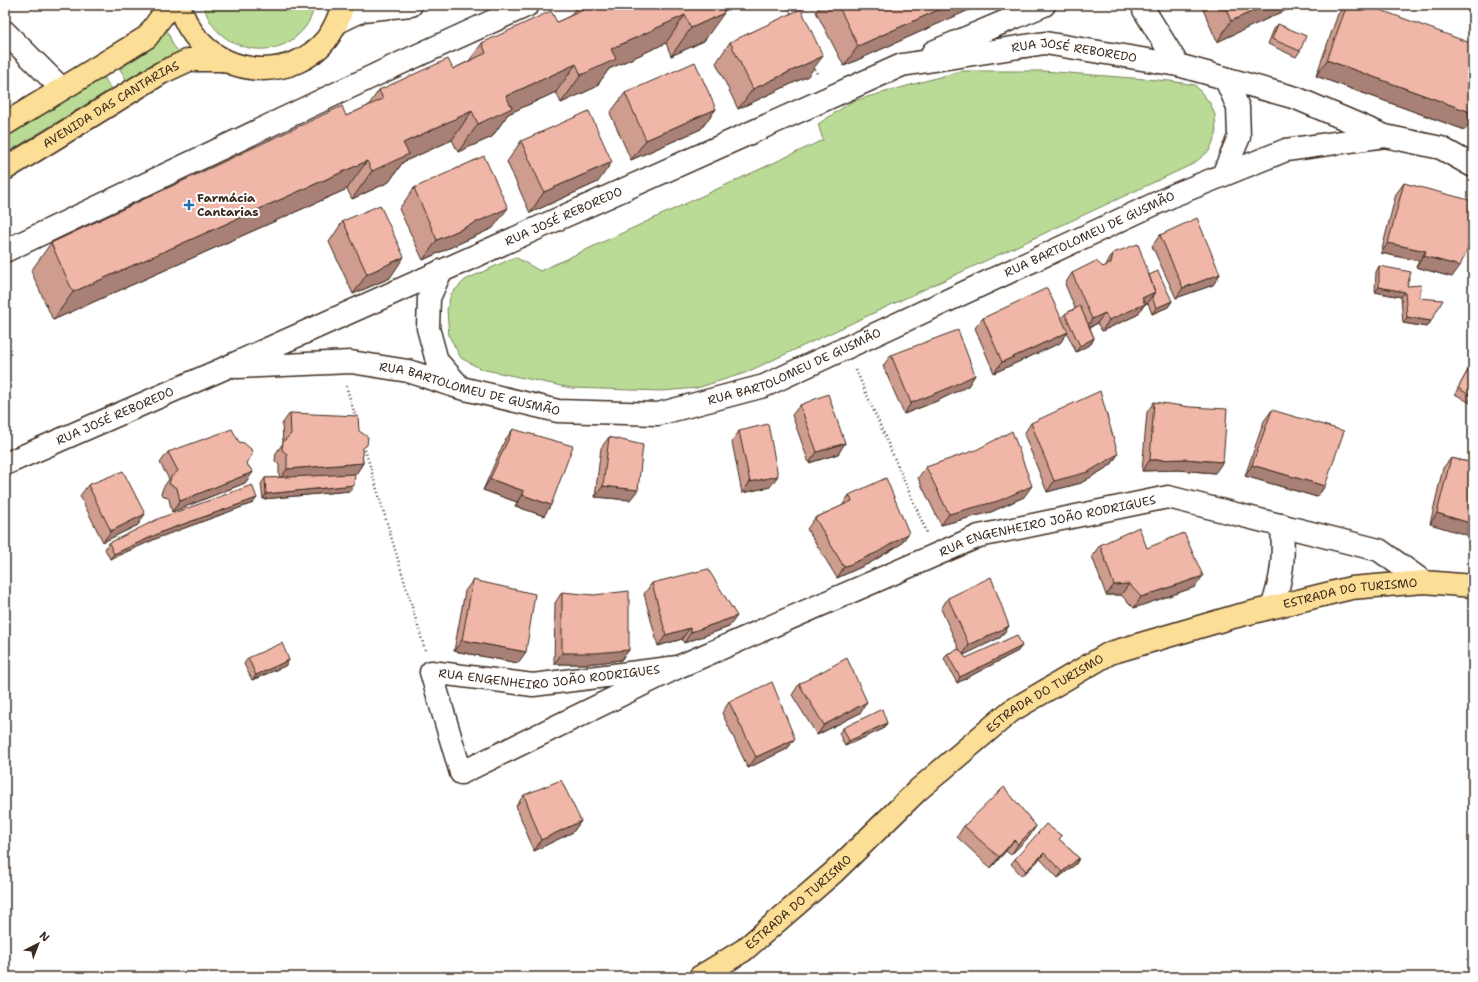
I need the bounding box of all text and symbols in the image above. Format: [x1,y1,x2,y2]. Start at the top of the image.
street label: RUA JOSÉ REBOREDO [1010,35,1138,66]
street label: AVENIDA DAS CANTARIAS [40,58,182,152]
street label: RUA JOSÉ REBOREDO [502,183,625,250]
street label: RUA BARTOLOMEU DE GUSMÃO [1002,188,1177,281]
place label: Farmácia Cantarias [197,190,259,220]
marker: Farmácia Cantarias [184,200,194,210]
street label: RUA BARTOLOMEU DE GUSMÃO [706,325,884,409]
street label: RUA BARTOLOMEU DE GUSMÃO [378,359,562,419]
street label: RUA JOSÉ REBOREDO [54,383,176,449]
street label: RUA ENGENHEIRO JOÃO RODRIGUES [937,492,1158,560]
street label: ESTRADA DO TURISMO [1281,575,1418,612]
street label: ESTRADA DO TURISMO [983,651,1106,737]
street label: RUA ENGENHEIRO JOÃO RODRIGUES [438,661,661,693]
street label: ESTRADA DO TURISMO [742,851,855,953]
north arrow [18,924,58,964]
text: N [36,928,53,946]

